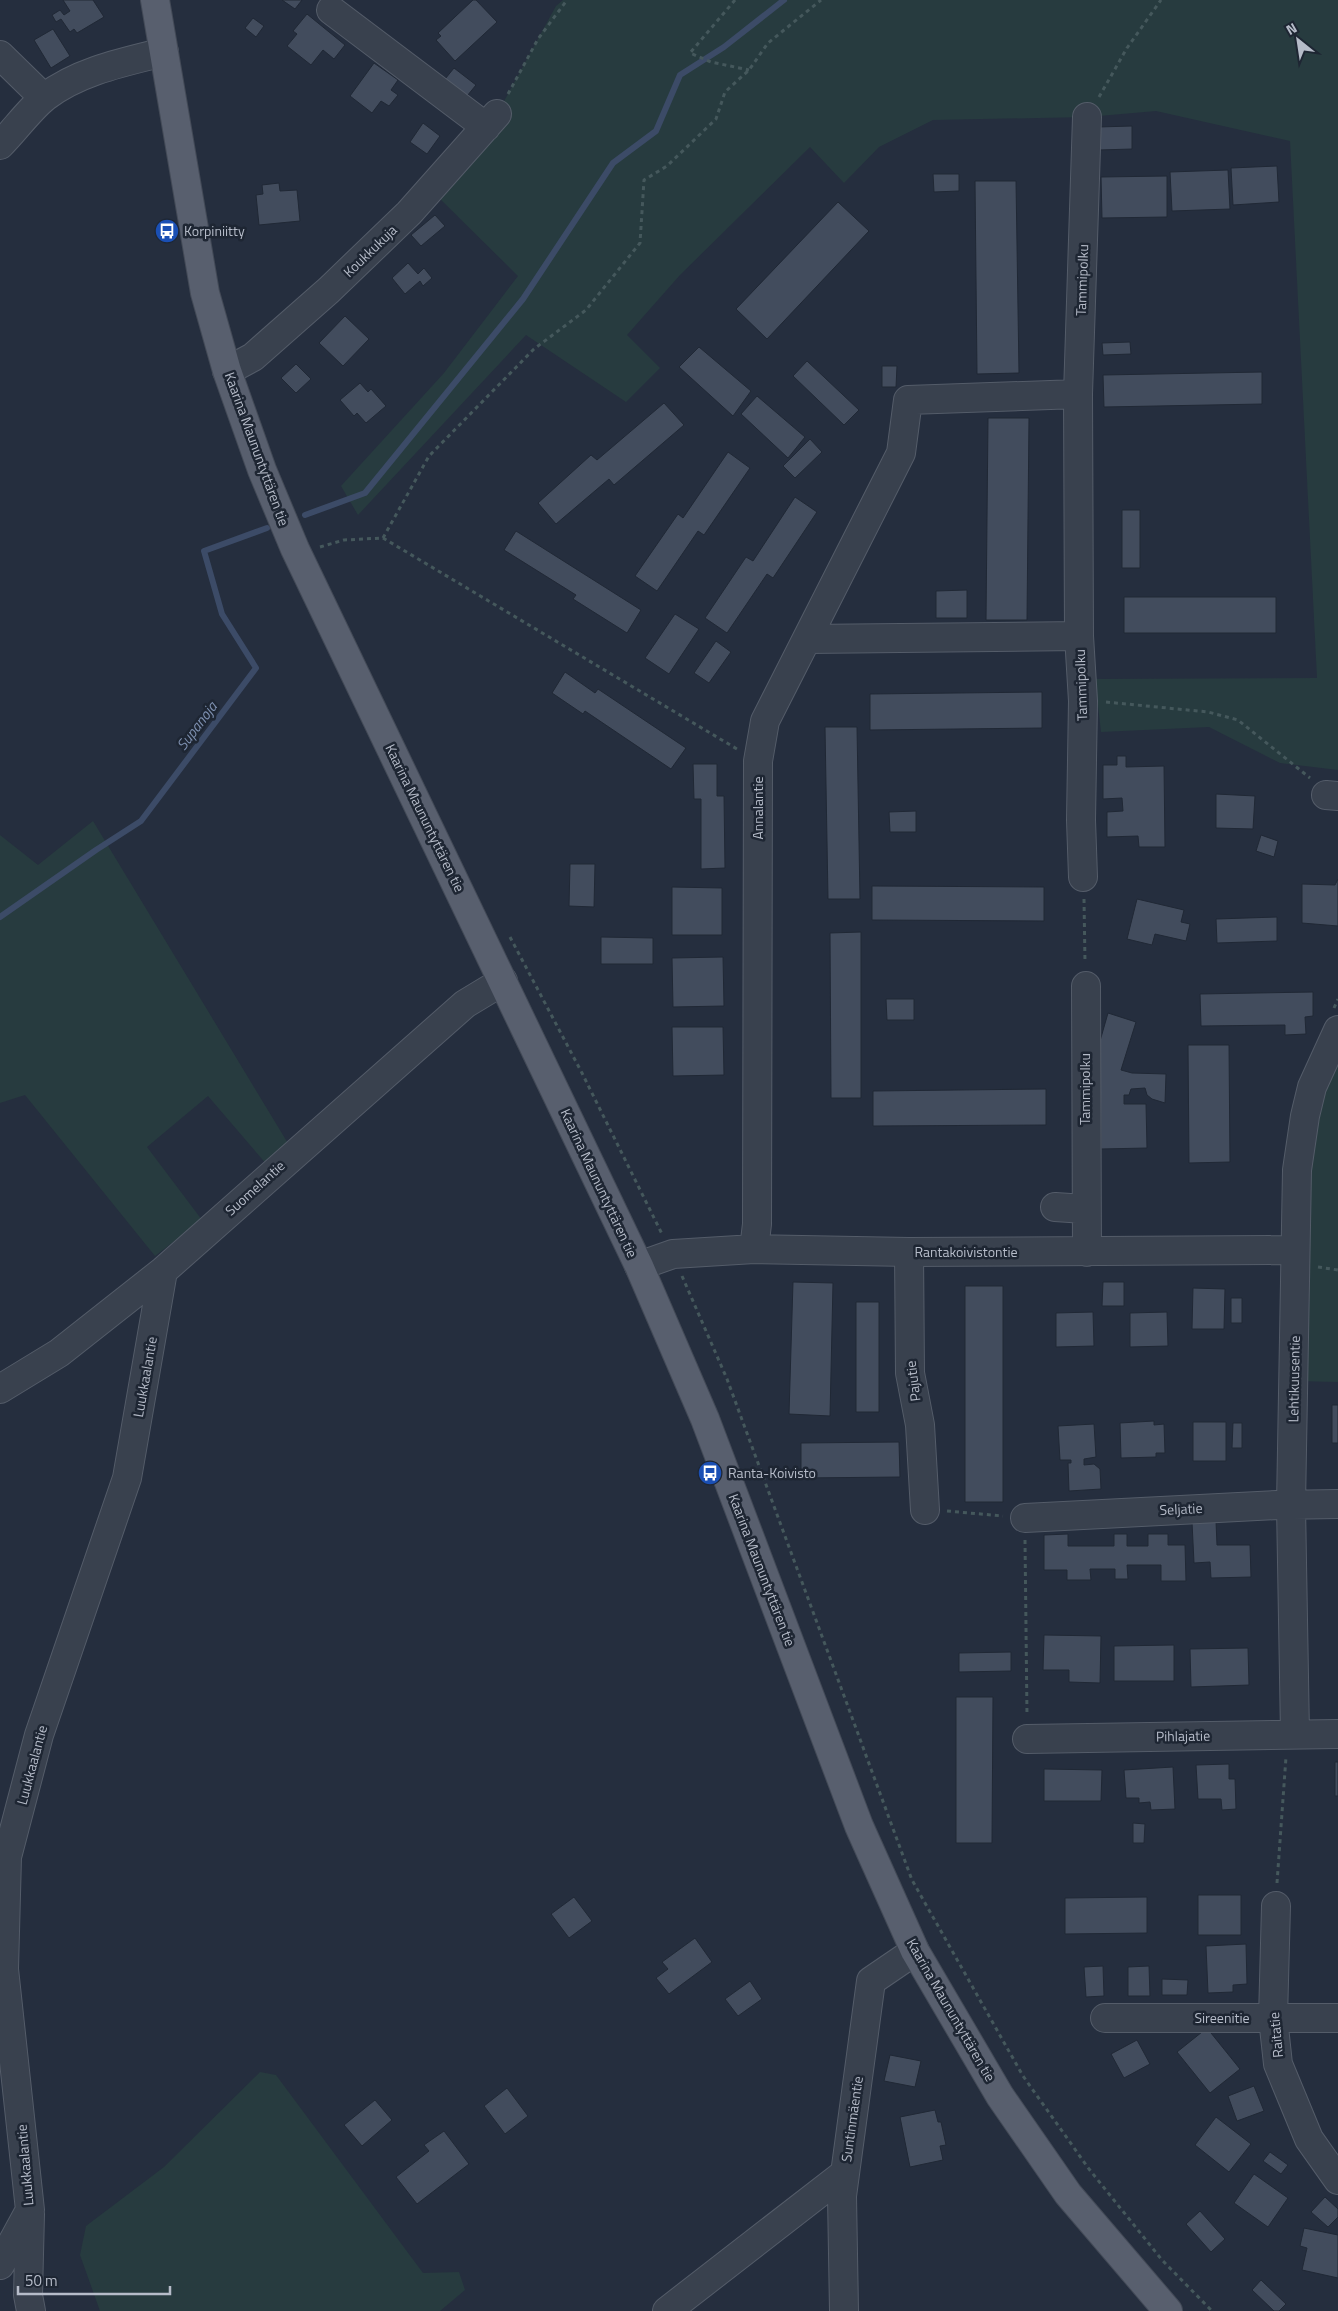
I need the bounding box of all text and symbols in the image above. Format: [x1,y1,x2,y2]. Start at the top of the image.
north arrow [1273,15,1323,65]
text: N [1282,17,1301,40]
bus stop icon: Korpiniitty [154,218,180,244]
place label: Korpiniitty [184,220,245,241]
street label: Koukkukuja [338,220,401,282]
street label: Tammipolku [1070,244,1093,316]
street label: Kaarina Maununtyttären tie [220,369,295,529]
street label: Tammipolku [1069,649,1092,721]
water label: Supanoja [171,695,223,755]
street label: Kaarina Maununtyttären tie [380,740,470,895]
street label: Annalantie [747,776,768,840]
street label: Tammipolku [1074,1053,1095,1125]
street label: Kaarina Maununtyttären tie [556,1105,643,1261]
street label: Suomelantie [220,1155,289,1220]
street label: Rantakoivistontie [914,1241,1018,1262]
street label: Luukkaalantie [127,1335,162,1419]
street label: Lehtikuusentie [1282,1335,1305,1423]
street label: Pajutie [900,1360,925,1403]
bus stop icon: Ranta-Koivisto [697,1460,723,1486]
place label: Ranta-Koivisto [728,1462,816,1483]
street label: Kaarina Maununtyttären tie [724,1490,801,1649]
street label: Seljatie [1159,1497,1203,1520]
street label: Luukkaalantie [11,1723,52,1807]
street label: Pihlajatie [1156,1725,1210,1746]
street label: Kaarina Maununtyttären tie [902,1934,1001,2085]
street label: Sireenitie [1194,2007,1250,2028]
street label: Raitatie [1263,2011,1288,2059]
street label: Suntinmäentie [835,2075,868,2163]
street label: Luukkaalantie [10,2123,39,2207]
scale bar [18,2264,170,2296]
text: 50 m [25,2269,58,2292]

